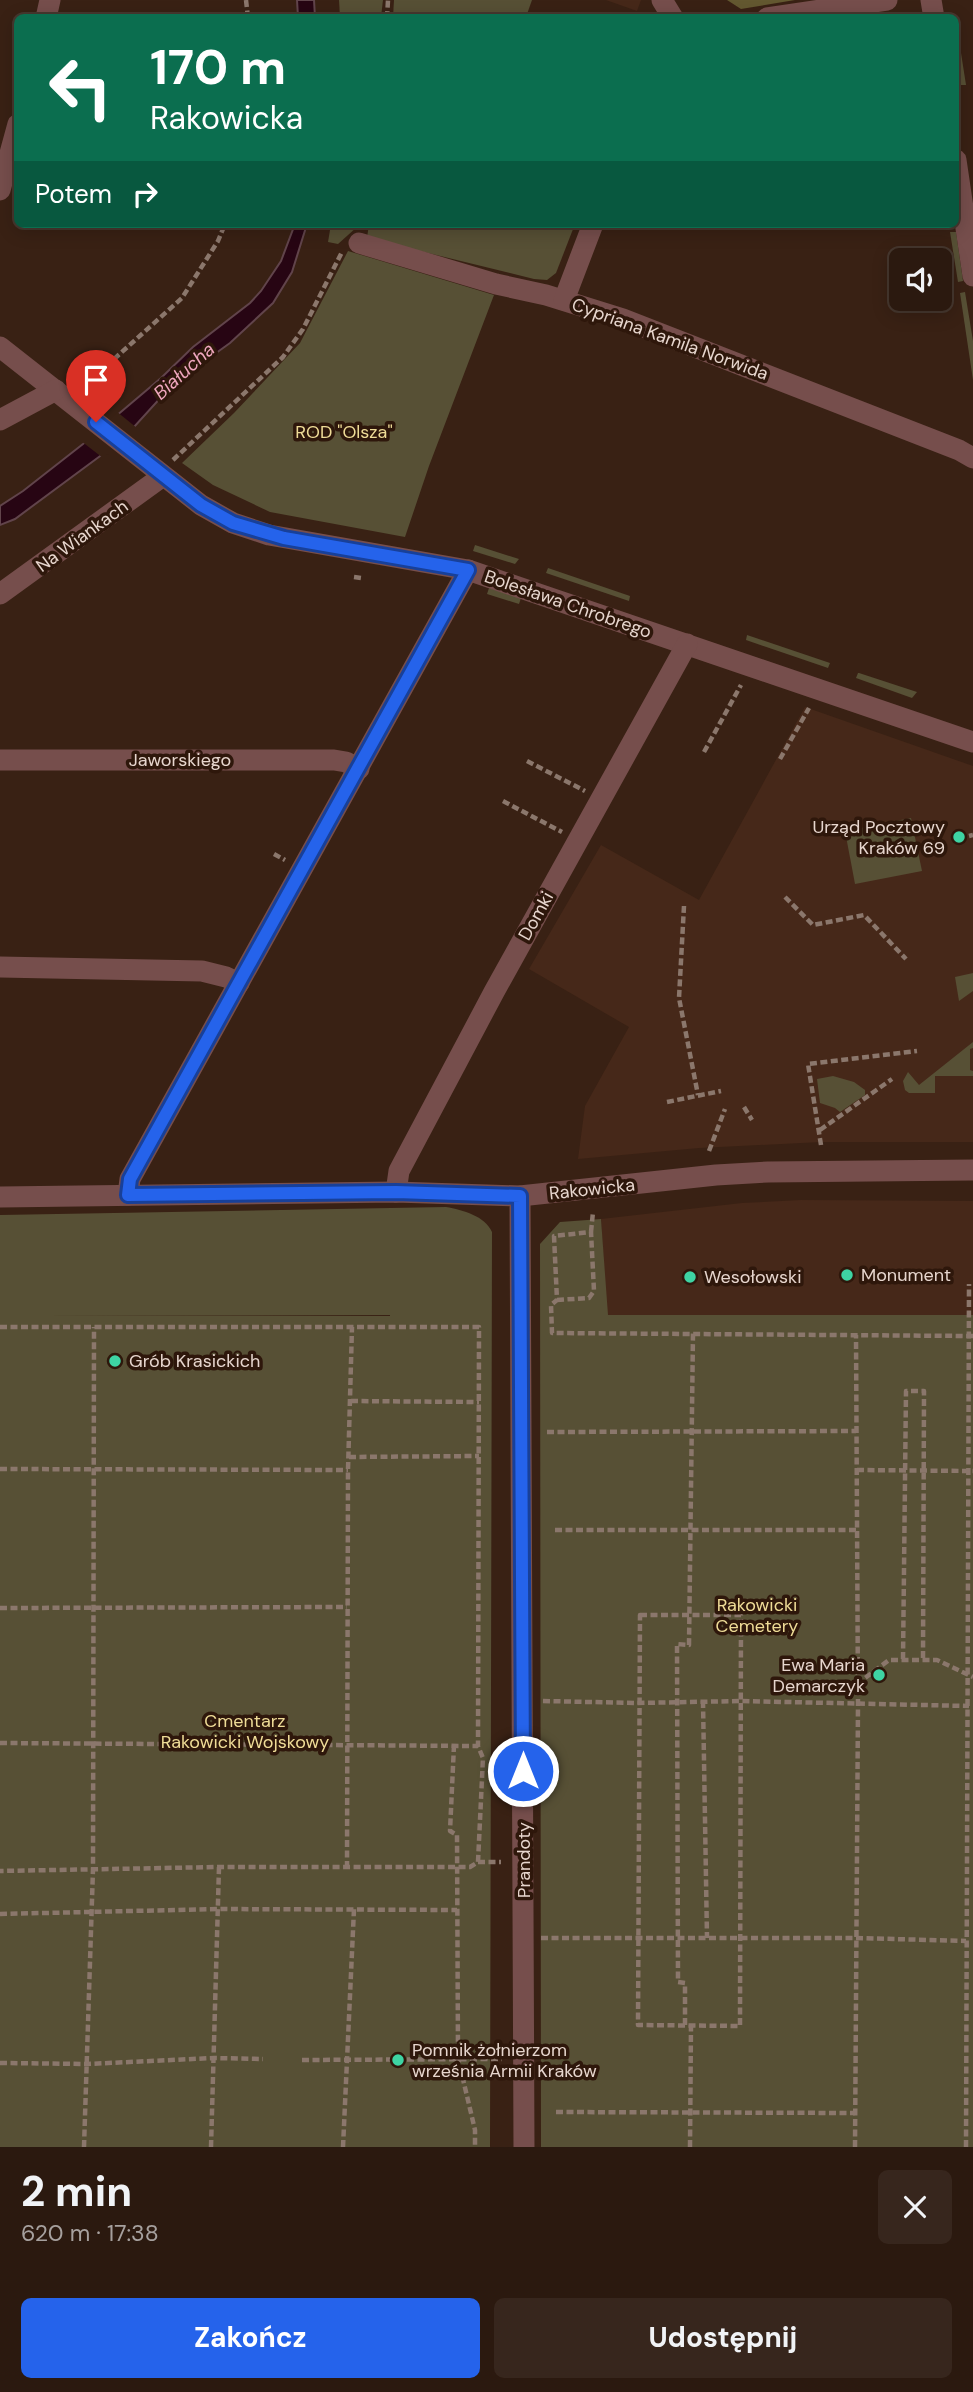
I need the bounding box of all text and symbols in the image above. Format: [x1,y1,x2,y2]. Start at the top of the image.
text: 170 m [150,35,286,99]
icon: left [35,42,126,133]
text: Rakowicka [150,97,303,139]
icon: right [126,175,164,213]
text: Potem [35,177,112,211]
map controls [889,248,952,311]
button: sound [889,248,952,311]
street label: Cypriana Kamila Norwida [568,292,772,386]
water label: Białucha [148,337,220,405]
pin [66,350,126,422]
icon: arrive [77,361,115,399]
park label: ROD "Olsza" [295,420,393,444]
street label: Na Wiankach [31,494,133,578]
street label: Bolesława Chrobrego [481,564,655,644]
street label: Jaworskiego [129,748,231,772]
place label: Urząd Pocztowy Kraków 69 [812,815,945,860]
marker: Urząd Pocztowy Kraków 69 [951,829,967,845]
street label: Domki [513,887,559,945]
street label: Rakowicka [548,1173,636,1205]
place label: Monument [861,1263,951,1287]
place label: Wesołowski [704,1265,801,1289]
marker: Monument [839,1267,855,1283]
marker: Wesołowski [682,1269,698,1285]
place label: Grób Krasickich [129,1349,260,1373]
marker: Grób Krasickich [107,1353,123,1369]
park label: Rakowicki Cemetery [716,1593,798,1638]
place label: Ewa Maria Demarczyk [773,1653,865,1698]
marker: Ewa Maria Demarczyk [871,1667,887,1683]
park label: Cmentarz Rakowicki Wojskowy [161,1709,329,1754]
position arrow [486,1734,560,1808]
street label: Prandoty [512,1822,536,1898]
place label: Pomnik żołnierzom września Armii Kraków [412,2038,597,2083]
marker: Pomnik żołnierzom września Armii Kraków [390,2052,406,2068]
text: 2 min [21,2164,132,2219]
button: close [878,2170,952,2244]
text: 620 m · 17:38 [21,2218,159,2248]
button: Zakończ [21,2298,480,2378]
button: Udostępnij [494,2298,952,2378]

